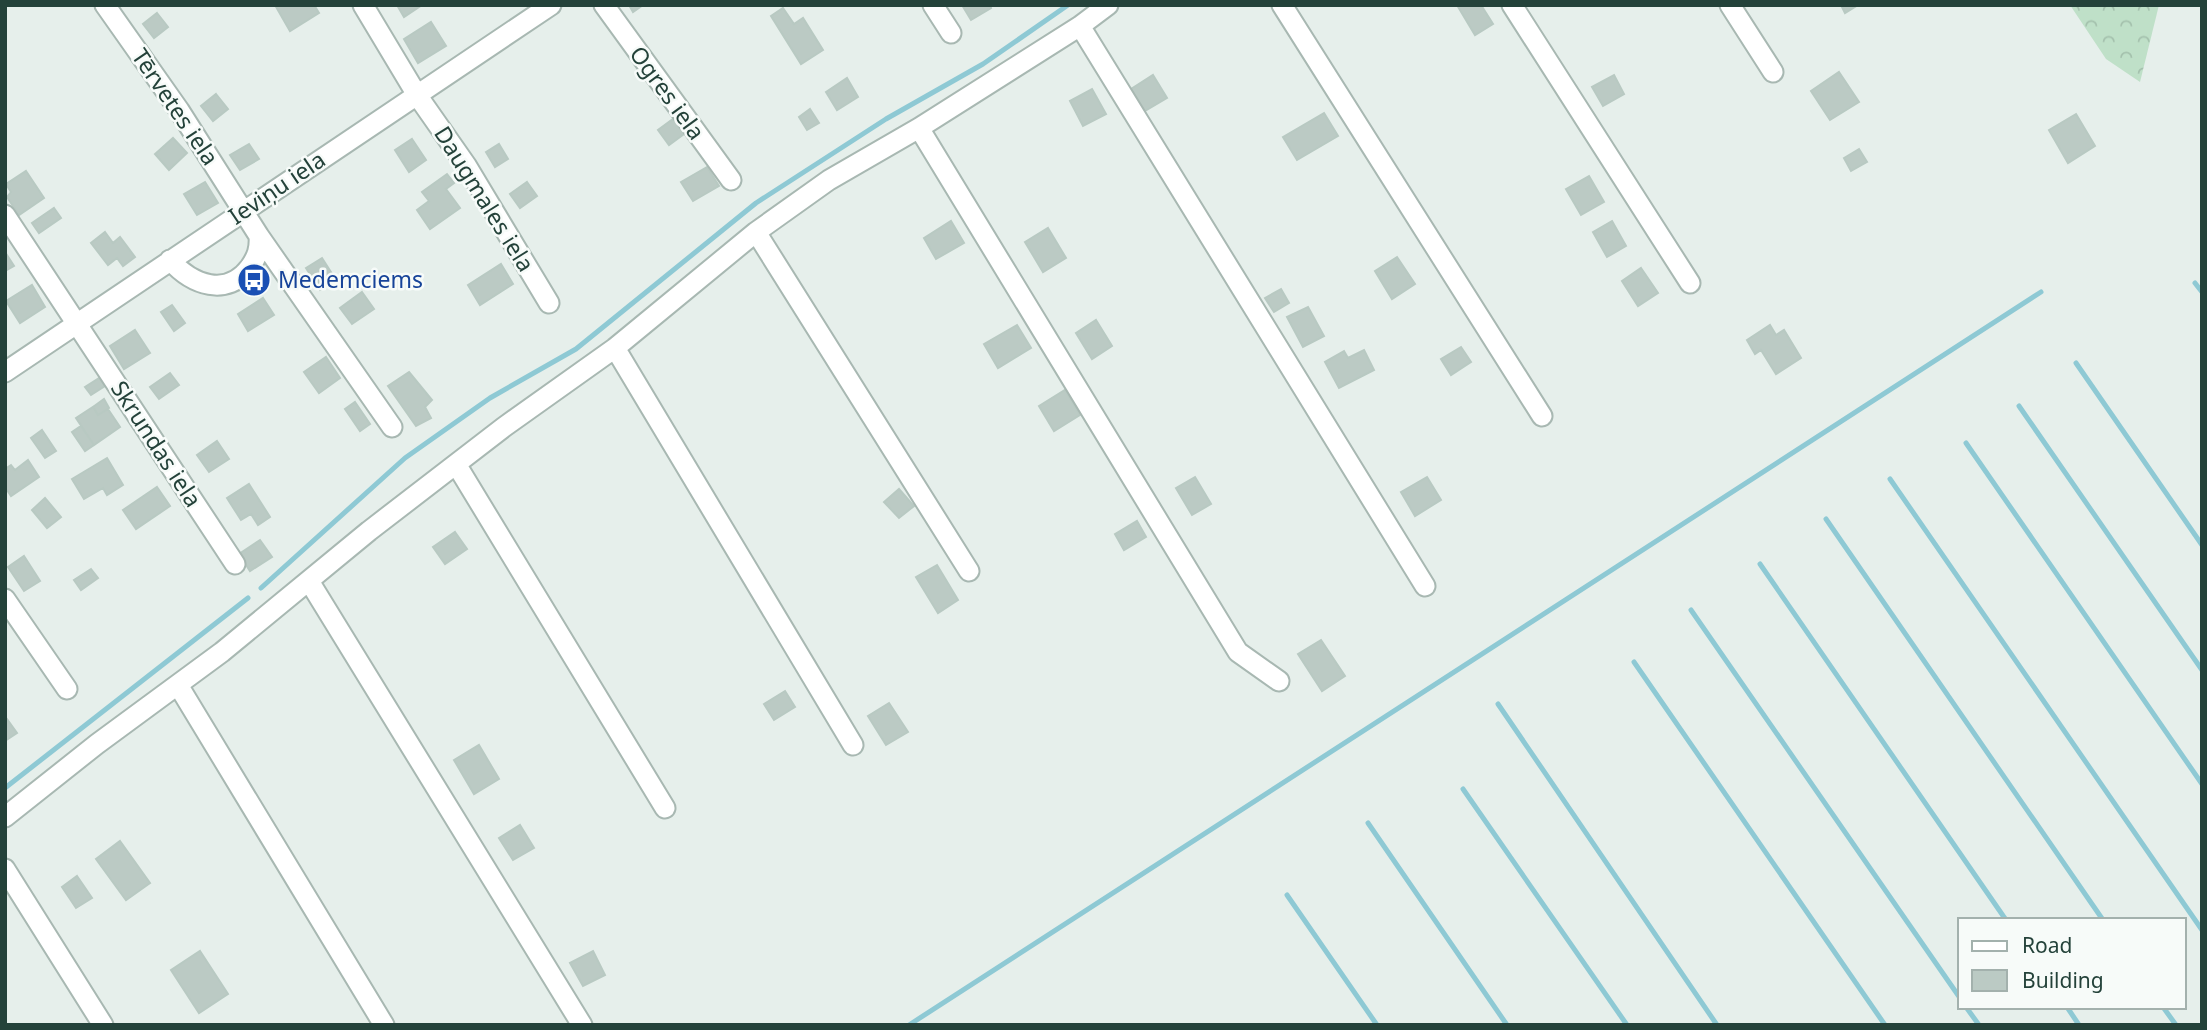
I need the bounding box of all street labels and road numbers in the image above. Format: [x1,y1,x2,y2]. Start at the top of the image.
street label: Ogres iela [623,39,713,146]
street label: Tērvetes iela [125,42,227,171]
street label: Daugmales iela [427,120,542,277]
street label: Ieviņu iela [222,143,331,231]
street label: Skrundas iela [104,374,210,513]

